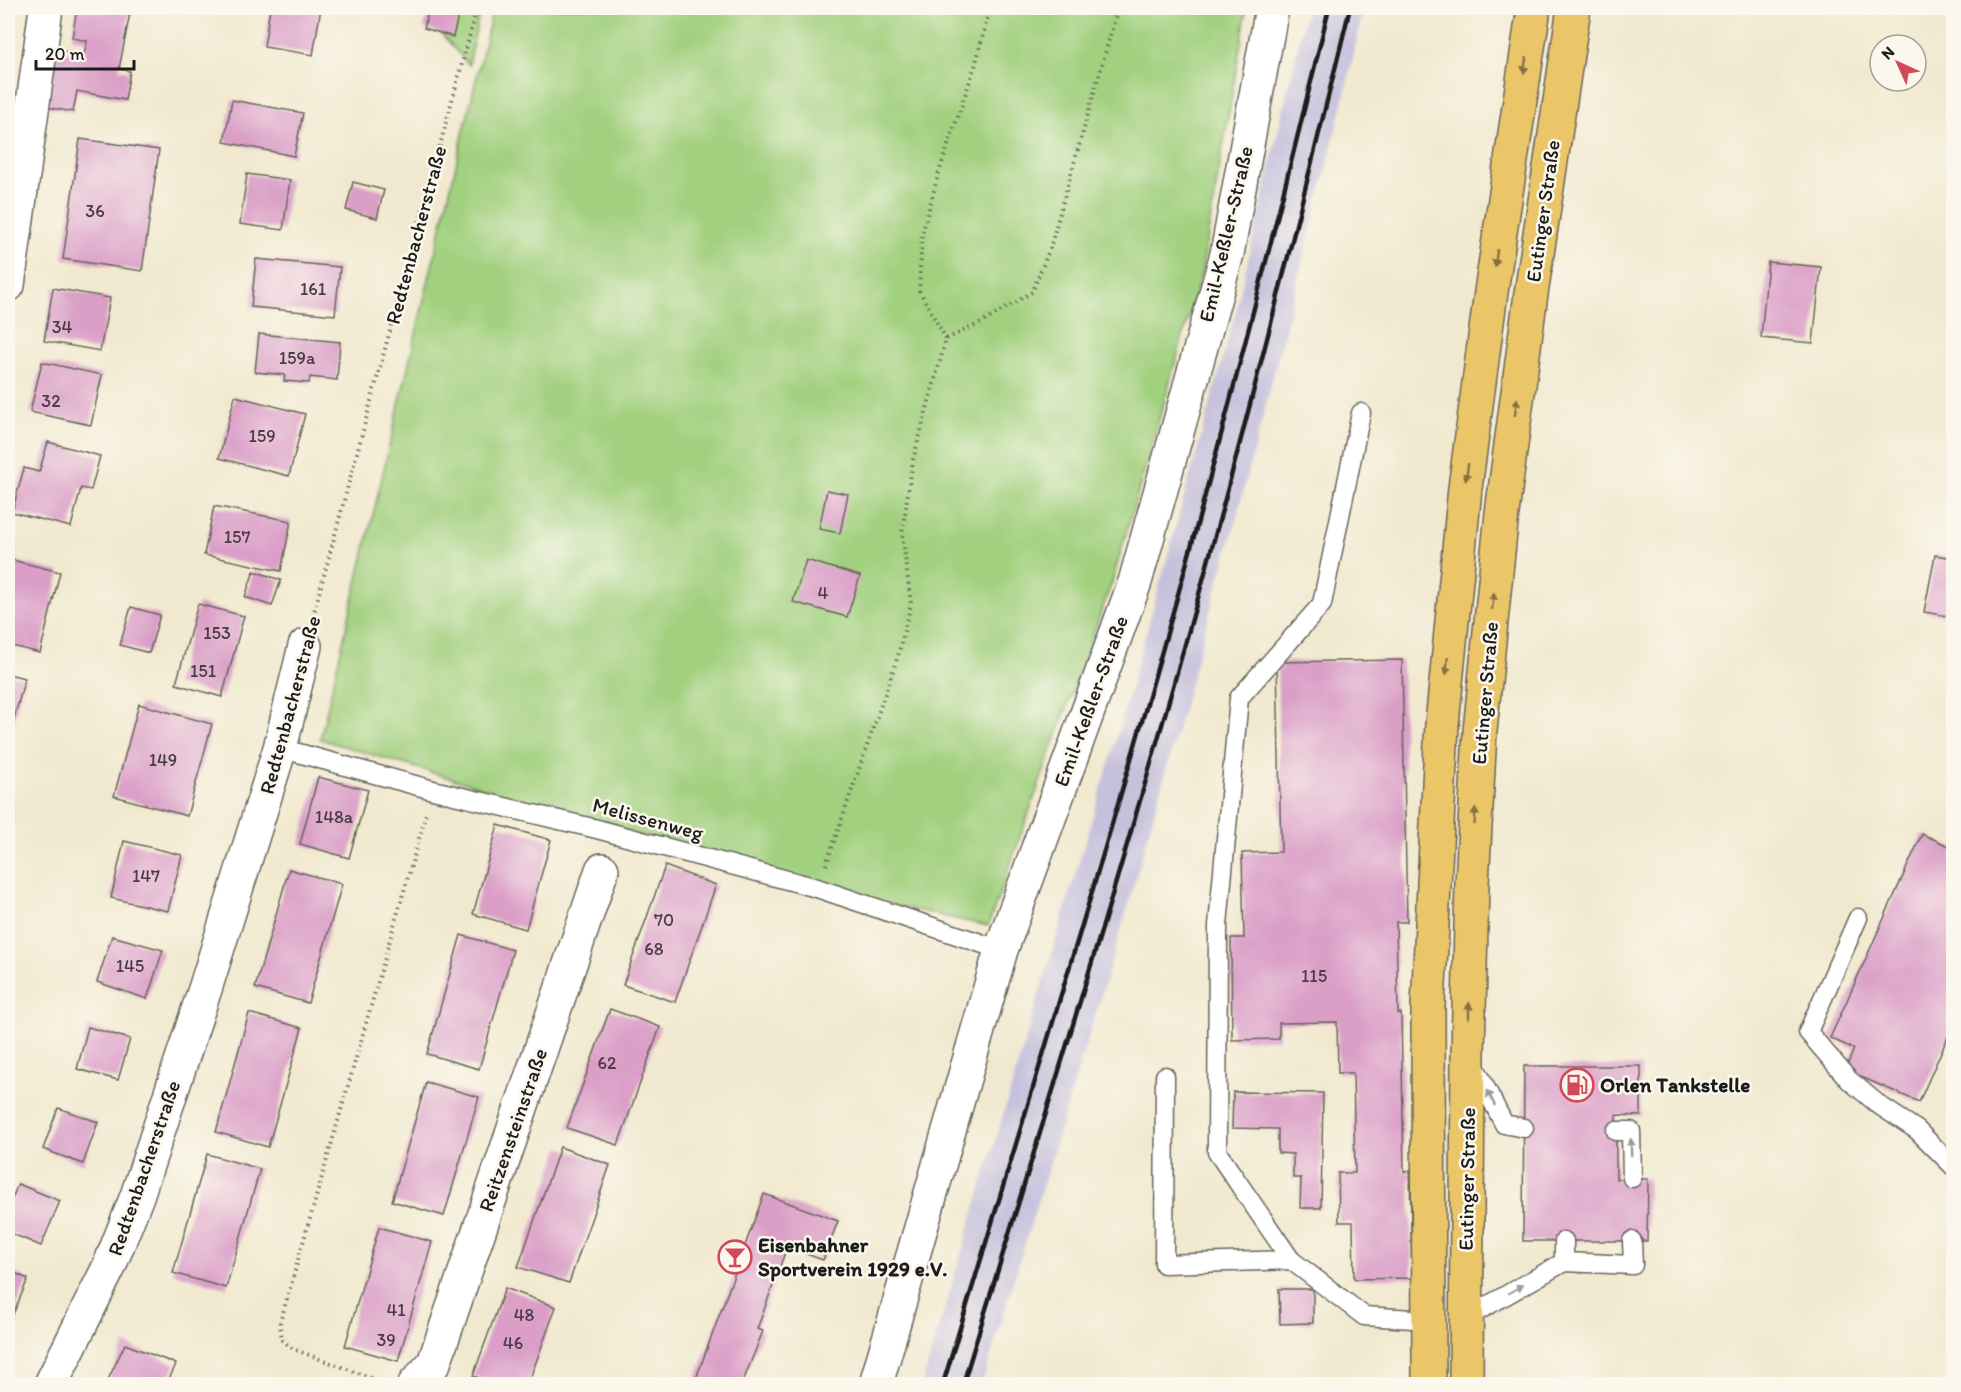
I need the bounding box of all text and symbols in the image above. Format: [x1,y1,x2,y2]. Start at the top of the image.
scale bar [36,33,134,71]
north arrow [1868,33,1928,93]
text: N [1877,42,1898,63]
text: 20 m [45,43,85,65]
one-way arrow [1520,56,1529,75]
street label: Eutinger Straße [1520,138,1565,284]
street label: Redtenbacherstraße [380,143,451,327]
street label: Emil-Keßler-Straße [1193,143,1258,324]
house number: 36 [85,200,105,222]
one-way arrow [1492,249,1501,268]
house number: 161 [300,278,326,300]
house number: 34 [52,316,72,338]
house number: 159a [279,347,316,369]
house number: 32 [41,390,61,412]
one-way arrow [1511,398,1521,417]
house number: 159 [248,425,276,447]
one-way arrow [1462,463,1472,482]
house number: 157 [224,526,250,548]
house number: 4 [818,582,829,604]
one-way arrow [1488,591,1498,610]
street label: Emil-Keßler-Straße [1048,612,1133,790]
street label: Redtenbacherstraße [254,613,325,797]
street label: Eutinger Straße [1466,620,1503,765]
house number: 153 [203,622,231,644]
one-way arrow [1442,657,1452,676]
house number: 151 [190,660,216,682]
house number: 149 [149,749,177,771]
street label: Melissenweg [590,792,707,845]
house number: 148a [315,806,354,828]
one-way arrow [1471,807,1480,826]
house number: 147 [132,865,160,887]
house number: 70 [654,909,674,931]
house number: 68 [644,938,664,960]
house number: 145 [116,955,144,977]
house number: 115 [1301,965,1327,987]
one-way arrow [1464,1002,1474,1021]
street label: Reitzensteinstraße [473,1045,552,1215]
house number: 62 [598,1052,617,1074]
fuel station icon: Orlen Tankstelle [1559,1067,1595,1103]
place label: Orlen Tankstelle [1600,1072,1750,1097]
street label: Redtenbacherstraße [102,1077,185,1259]
one-way arrow [1486,1089,1495,1106]
street label: Eutinger Straße [1453,1107,1480,1251]
one-way arrow [1626,1138,1636,1157]
place label: Eisenbahner Sportverein 1929 e.V. [758,1232,947,1282]
bar icon: Eisenbahner Sportverein 1929 e.V. [717,1239,753,1275]
one-way arrow [1508,1284,1525,1294]
house number: 41 [386,1299,406,1321]
house number: 48 [514,1304,534,1326]
house number: 39 [376,1329,396,1351]
house number: 46 [503,1332,523,1354]

